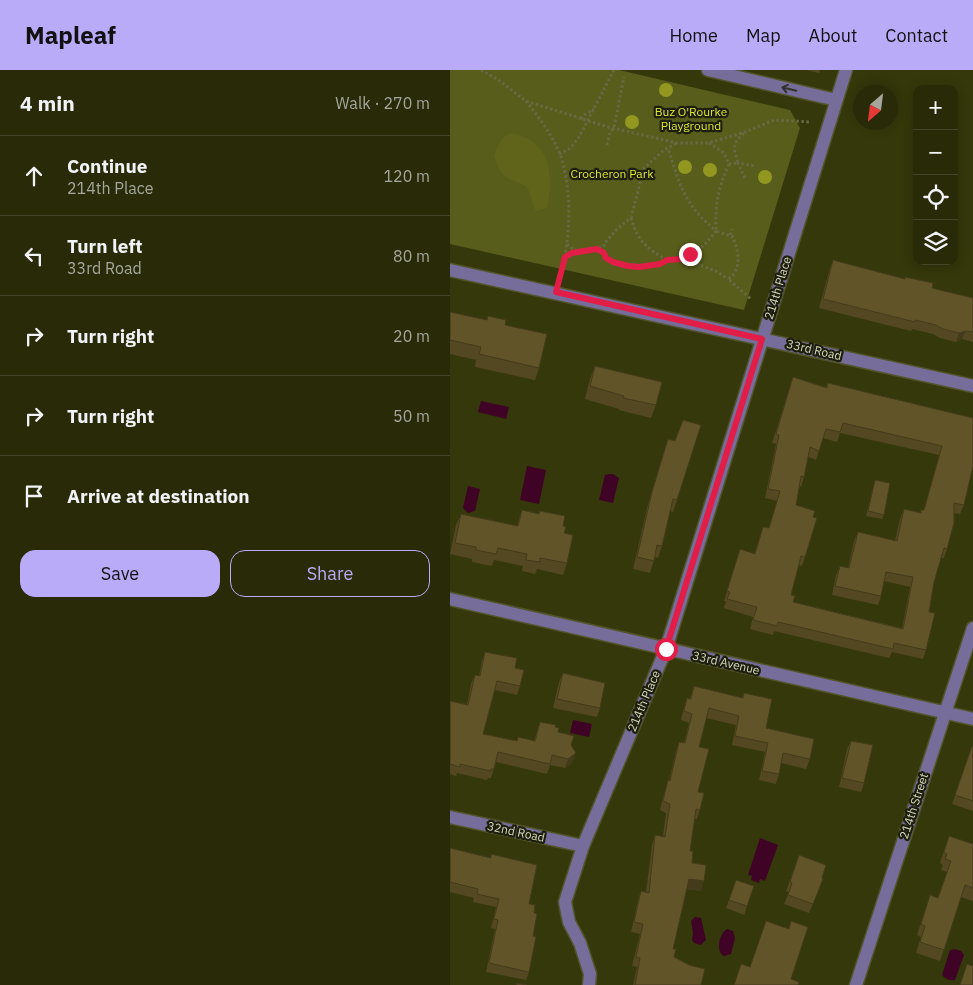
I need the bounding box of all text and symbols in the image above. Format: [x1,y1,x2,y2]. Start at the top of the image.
text: Mapleaf [25,19,116,51]
text: Home [670,24,718,47]
text: Map [746,24,781,47]
text: About [809,24,857,47]
text: Contact [885,24,948,47]
one-way arrow [781,84,797,93]
north arrow [853,85,898,130]
map controls [913,85,958,265]
button: + [913,85,958,130]
text: 4 min [20,89,75,117]
text: Walk · 270 m [335,93,430,113]
park label: Buz O'Rourke Playground [655,104,728,133]
button: − [913,130,958,175]
text: Continue [67,154,147,178]
icon: ahead [20,162,48,190]
text: 120 m [383,166,430,186]
park label: Crocheron Park [571,166,654,181]
button: locate [913,175,958,220]
text: 214th Place [67,178,154,198]
button: layers [913,220,958,265]
text: Turn left [67,234,143,258]
icon: left [20,242,48,270]
route end [679,243,702,266]
text: 80 m [393,246,430,266]
street label: 214th Place [761,254,794,321]
text: 33rd Road [67,258,142,278]
icon: right [20,322,48,350]
text: Turn right [67,324,154,348]
text: 20 m [393,326,430,346]
street label: 33rd Road [785,336,843,363]
icon: right [20,402,48,430]
text: Turn right [67,404,154,428]
text: 50 m [393,406,430,426]
icon: arrive [20,482,48,510]
text: Arrive at destination [67,484,250,508]
button: Save [20,550,220,597]
button: Share [230,550,430,597]
route start [655,638,678,661]
street label: 33rd Avenue [691,647,762,678]
street label: 214th Place [624,668,663,734]
street label: 214th Street [896,771,931,841]
street label: 32nd Road [486,818,546,845]

